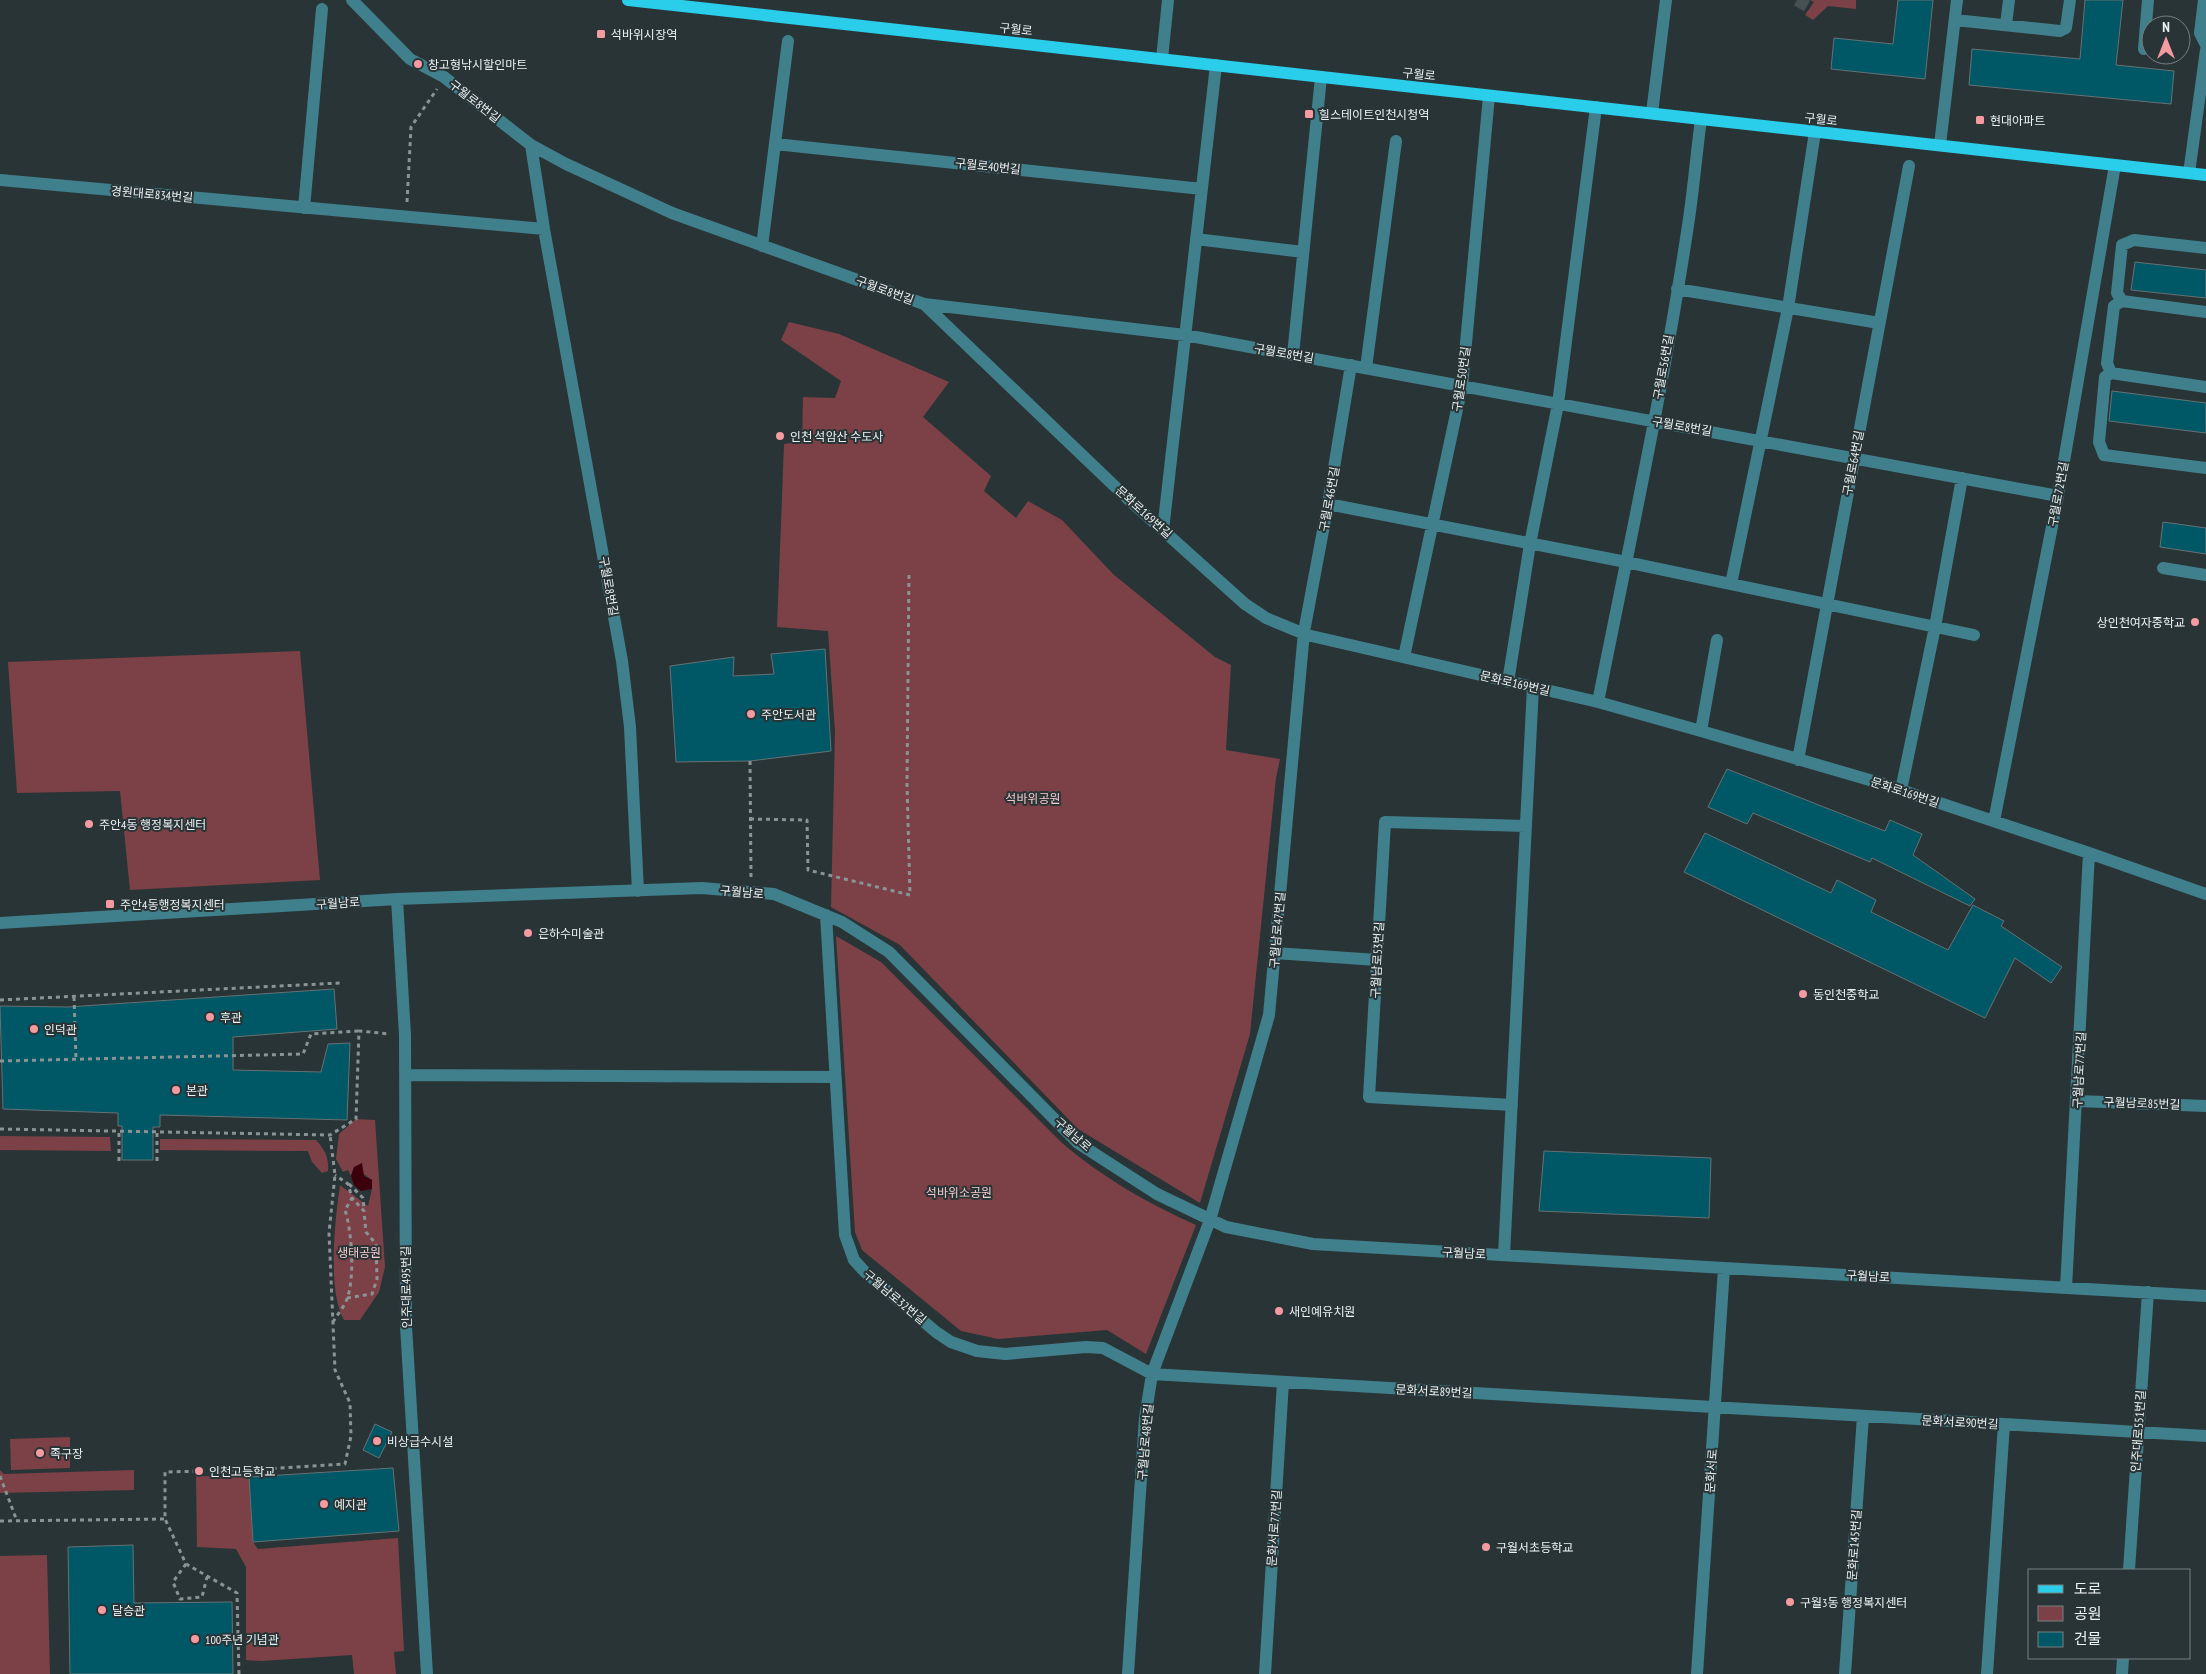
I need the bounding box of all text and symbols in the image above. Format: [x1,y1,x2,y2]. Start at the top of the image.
north arrow [2141,15,2191,65]
text: N [2162,18,2170,36]
street label: 구월로 [999,20,1033,38]
place label: 석바위시장역 [611,27,677,42]
marker: 석바위시장역 [595,28,607,40]
place label: 창고형낚시할인마트 [428,57,527,72]
marker: 창고형낚시할인마트 [412,58,424,70]
street label: 구월로 [1402,65,1436,83]
street label: 구월로8번길 [447,76,503,126]
place label: 힐스테이트인천시청역 [1319,107,1429,122]
marker: 힐스테이트인천시청역 [1303,108,1315,120]
street label: 구월로 [1804,110,1838,128]
place label: 현대아파트 [1990,113,2045,128]
marker: 현대아파트 [1974,114,1986,126]
street label: 구월로40번길 [954,155,1022,177]
street label: 경원대로834번길 [110,183,194,205]
street label: 구월로8번길 [854,273,916,307]
street label: 구월로56번길 [1650,333,1676,401]
street label: 구월로8번길 [1253,340,1315,366]
street label: 구월로50번길 [1449,345,1473,413]
street label: 구월로8번길 [1651,413,1713,439]
place label: 인천 석암산 수도사 [790,429,883,444]
street label: 구월로64번길 [1839,429,1867,497]
marker: 인천 석암산 수도사 [774,430,786,442]
street label: 구월로72번길 [2045,460,2071,528]
street label: 구월로46번길 [1316,465,1342,533]
street label: 문화로169번길 [1112,483,1176,541]
street label: 구월로8번길 [596,555,622,617]
place label: 상인천여자중학교 [2097,615,2185,630]
marker: 상인천여자중학교 [2189,616,2201,628]
street label: 문화로169번길 [1479,668,1551,698]
place label: 주안도서관 [761,707,816,722]
marker: 주안도서관 [745,708,757,720]
street label: 문화로169번길 [1869,774,1941,810]
park label: 석바위공원 [1005,791,1061,806]
place label: 주안4동 행정복지센터 [99,817,206,832]
marker: 주안4동 행정복지센터 [83,818,95,830]
street label: 구월남로 [719,883,765,901]
street label: 구월남로47번길 [1266,891,1288,969]
street label: 구월남로 [315,894,361,912]
place label: 주안4동행정복지센터 [120,897,225,912]
marker: 주안4동행정복지센터 [104,898,116,910]
street label: 구월남로53번길 [1367,921,1387,999]
place label: 은하수미술관 [538,926,604,941]
marker: 은하수미술관 [522,927,534,939]
place label: 동인천중학교 [1813,987,1879,1002]
marker: 동인천중학교 [1797,988,1809,1000]
place label: 후관 [220,1010,242,1025]
marker: 후관 [204,1011,216,1023]
place label: 인덕관 [44,1022,77,1037]
marker: 인덕관 [28,1023,40,1035]
street label: 구월남로77번길 [2069,1031,2089,1109]
place label: 본관 [186,1083,208,1098]
marker: 본관 [170,1084,182,1096]
street label: 구월남로85번길 [2103,1094,2181,1112]
street label: 구월남로 [1051,1114,1095,1154]
park label: 석바위소공원 [926,1185,992,1200]
street label: 구월남로 [1442,1244,1486,1262]
park label: 생태공원 [337,1245,381,1260]
street label: 인주대로495번길 [398,1246,414,1328]
street label: 구월남로32번길 [861,1266,929,1328]
street label: 구월남로 [1846,1267,1890,1285]
place label: 새인예유치원 [1289,1304,1355,1319]
marker: 새인예유치원 [1273,1305,1285,1317]
street label: 문화서로89번길 [1395,1381,1473,1401]
street label: 인주대로551번길 [2128,1389,2148,1473]
street label: 구월남로48번길 [1134,1403,1156,1481]
street label: 문화서로90번길 [1921,1412,1999,1432]
place label: 비상급수시설 [387,1434,453,1449]
marker: 비상급수시설 [371,1435,383,1447]
place label: 족구장 [50,1446,83,1461]
marker: 족구장 [34,1447,46,1459]
street label: 문화서로 [1702,1448,1720,1494]
place label: 인천고등학교 [209,1464,275,1479]
marker: 인천고등학교 [193,1465,205,1477]
street label: 문화서로77번길 [1264,1489,1284,1567]
place label: 예지관 [334,1497,367,1512]
marker: 예지관 [318,1498,330,1510]
street label: 문화로145번길 [1844,1509,1864,1581]
place label: 구월서초등학교 [1496,1540,1573,1555]
marker: 구월서초등학교 [1480,1541,1492,1553]
legend [2028,1569,2191,1659]
text: 도로 [2074,1579,2102,1598]
place label: 구월3동 행정복지센터 [1800,1595,1907,1610]
marker: 구월3동 행정복지센터 [1784,1596,1796,1608]
place label: 달승관 [112,1603,145,1618]
marker: 달승관 [96,1604,108,1616]
text: 공원 [2074,1604,2102,1623]
text: 건물 [2074,1629,2102,1648]
place label: 100주년 기념관 [205,1632,279,1647]
marker: 100주년 기념관 [189,1633,201,1645]

